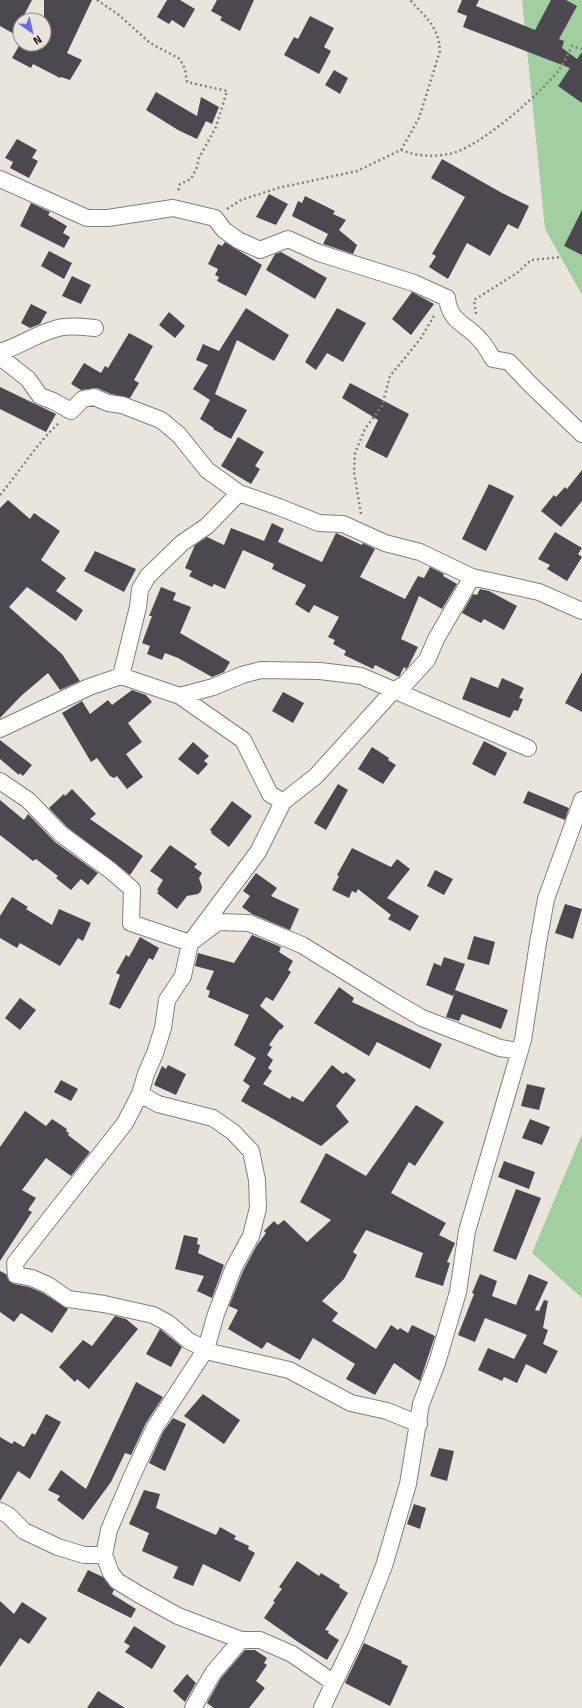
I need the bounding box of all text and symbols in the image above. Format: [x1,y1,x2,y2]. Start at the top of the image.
north arrow [12,12,52,52]
text: N [30,32,45,49]

